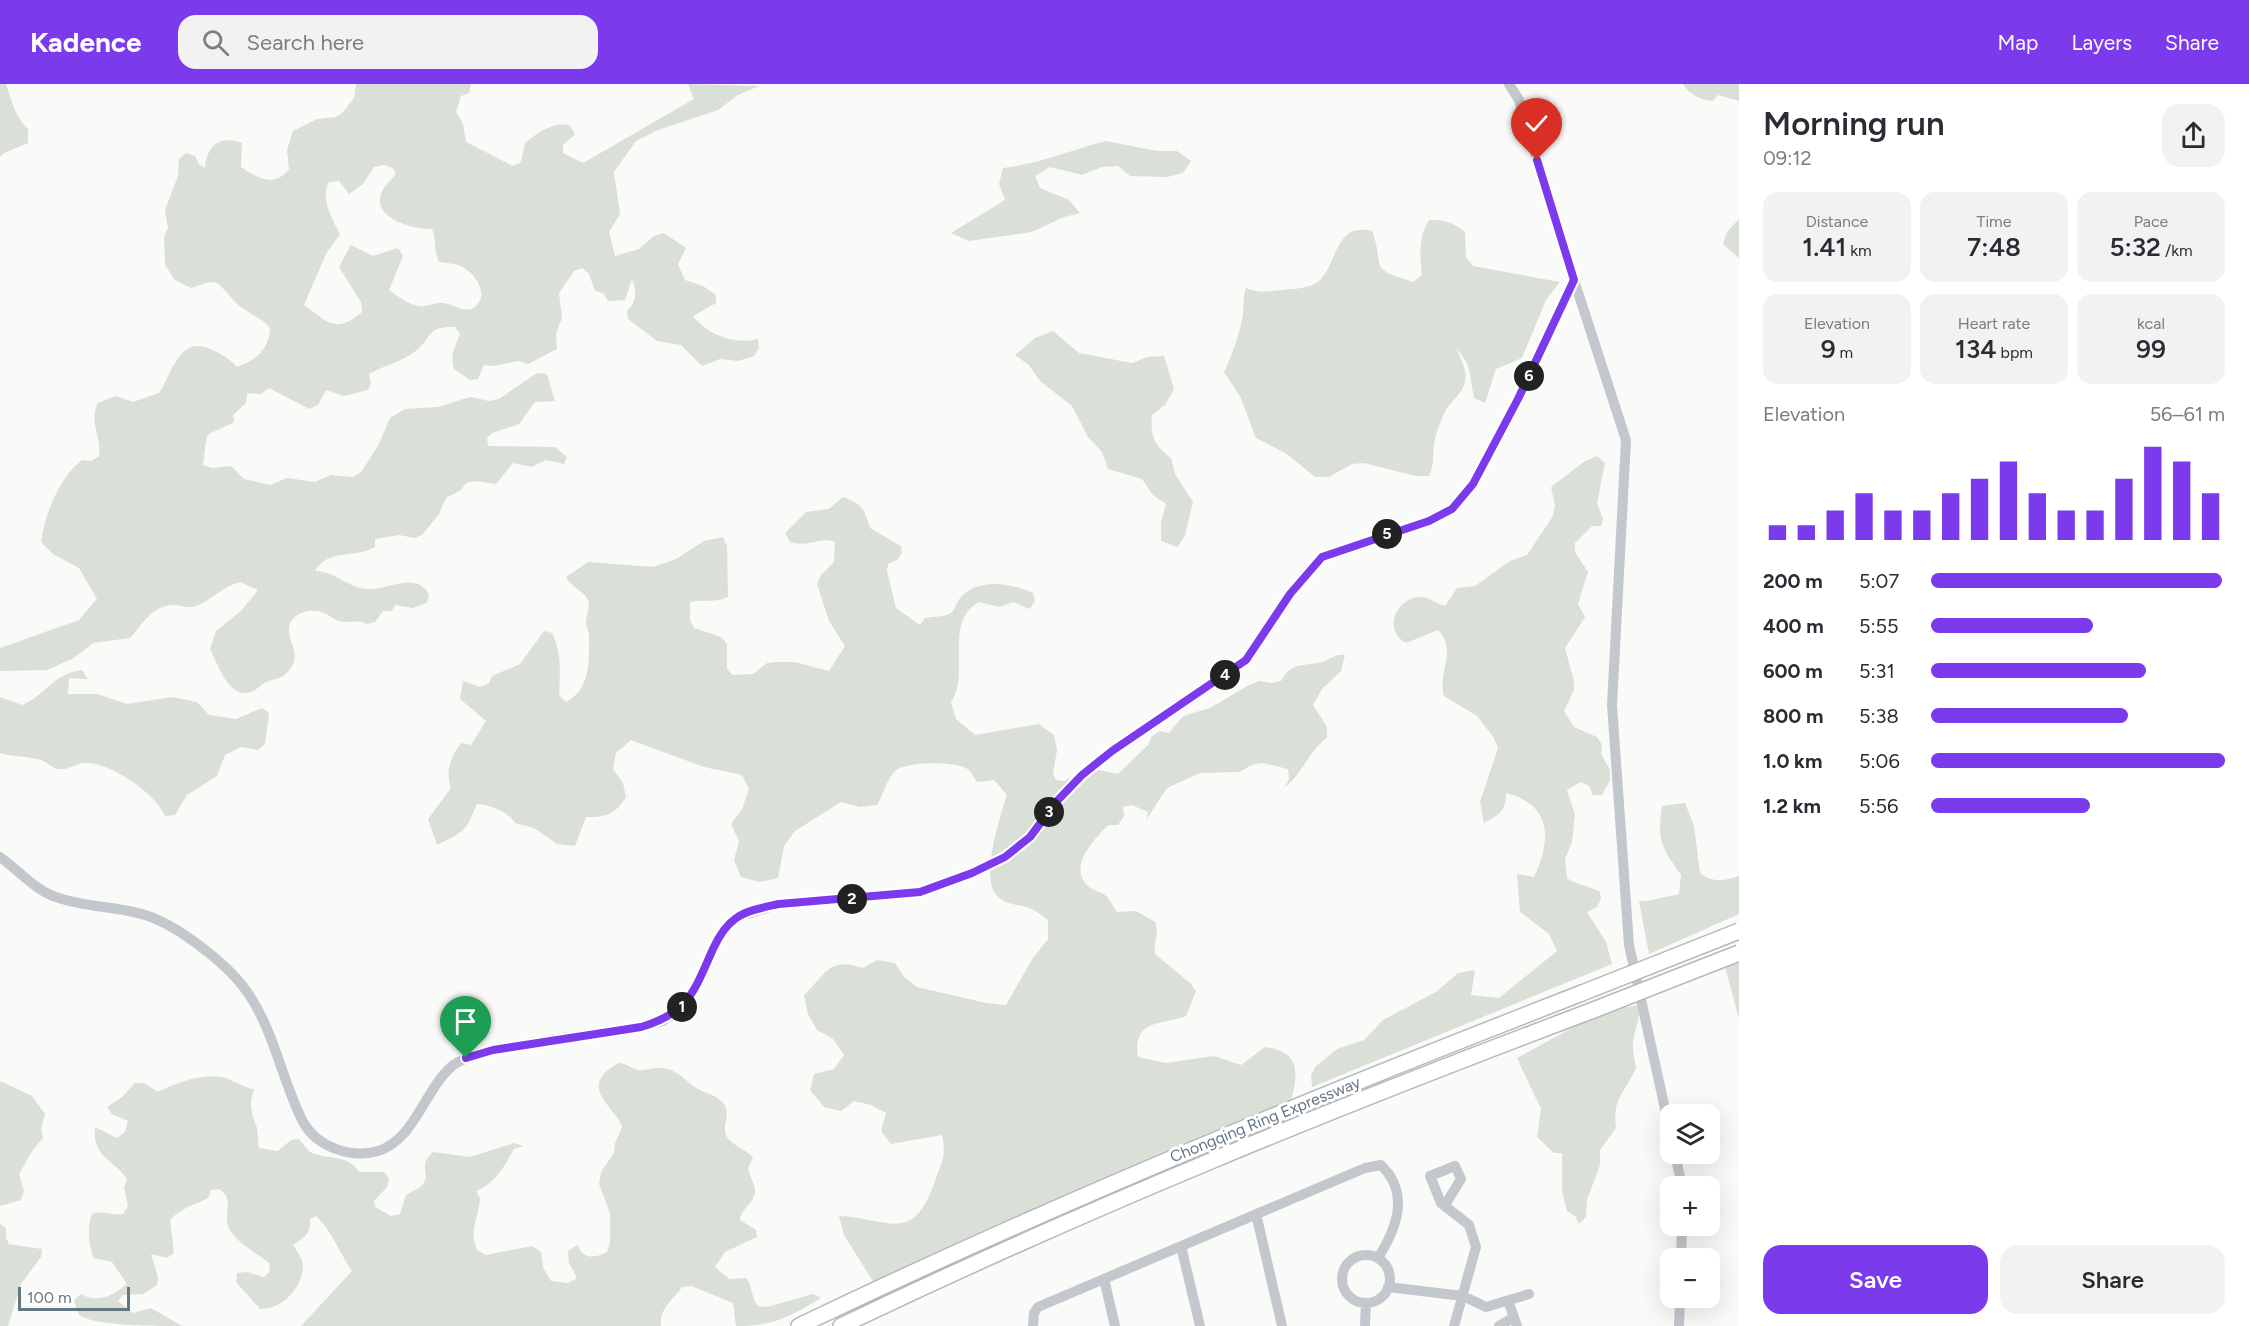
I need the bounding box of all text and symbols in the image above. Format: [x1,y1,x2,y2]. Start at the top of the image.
search box [178,15,598,69]
text: Kadence [30,25,142,59]
icon: search [199,26,232,59]
text: Search here [247,29,364,56]
text: Map [1998,30,2038,55]
text: Layers [2071,30,2132,55]
text: Share [2165,30,2219,55]
pin [1511,98,1562,160]
text: Morning run [1763,104,1945,143]
button: share [2162,104,2225,167]
icon: check [1520,107,1553,140]
text: 09:12 [1763,146,1812,170]
text: Distance [1806,212,1868,231]
text: Time [1977,212,2011,231]
text: Pace [2134,212,2168,231]
text: 1.41 [1802,231,1846,263]
text: 7:48 [1967,231,2021,263]
text: 5:32 [2109,231,2161,263]
text: km [1846,241,1872,260]
text: /km [2161,241,2193,260]
text: Elevation [1804,314,1870,333]
text: Heart rate [1958,314,2030,333]
text: kcal [2137,314,2165,333]
text: 9 [1821,333,1836,365]
text: 134 [1955,333,1997,365]
text: 99 [2136,333,2166,365]
text: m [1836,343,1853,362]
text: bpm [1997,343,2033,362]
pin: 6 [1514,361,1544,391]
text: 6 [1524,366,1534,385]
text: Elevation [1763,402,1845,426]
text: 56–61 m [2150,402,2225,426]
pin: 5 [1372,519,1402,549]
text: 5 [1382,524,1392,543]
text: 200 m [1763,569,1823,593]
text: 5:07 [1859,569,1899,593]
text: 400 m [1763,614,1824,638]
text: 5:55 [1859,614,1899,638]
text: 600 m [1763,659,1823,683]
text: 5:31 [1859,659,1895,683]
pin: 4 [1210,660,1240,690]
text: 4 [1220,665,1230,684]
text: 800 m [1763,704,1823,728]
text: 5:38 [1859,704,1899,728]
text: 1.0 km [1763,749,1822,773]
text: 5:06 [1859,749,1900,773]
text: 1.2 km [1763,794,1821,818]
text: 5:56 [1859,794,1898,818]
pin: 3 [1034,797,1064,827]
text: 3 [1045,802,1053,821]
pin: 2 [837,884,867,914]
text: 2 [847,889,857,908]
pin: 1 [667,992,697,1022]
pin [440,996,491,1058]
text: 1 [679,997,685,1016]
icon: arrive [449,1005,482,1038]
street label: Chongqing Ring Expressway [1167,1072,1364,1166]
map controls [1660,1104,1720,1308]
button: layers [1660,1104,1720,1164]
button: + [1660,1176,1720,1236]
button: Save [1763,1245,1988,1314]
button: Share [2000,1245,2225,1314]
button: − [1660,1248,1720,1308]
scale bar [18,1284,130,1312]
text: 100 m [27,1288,72,1307]

